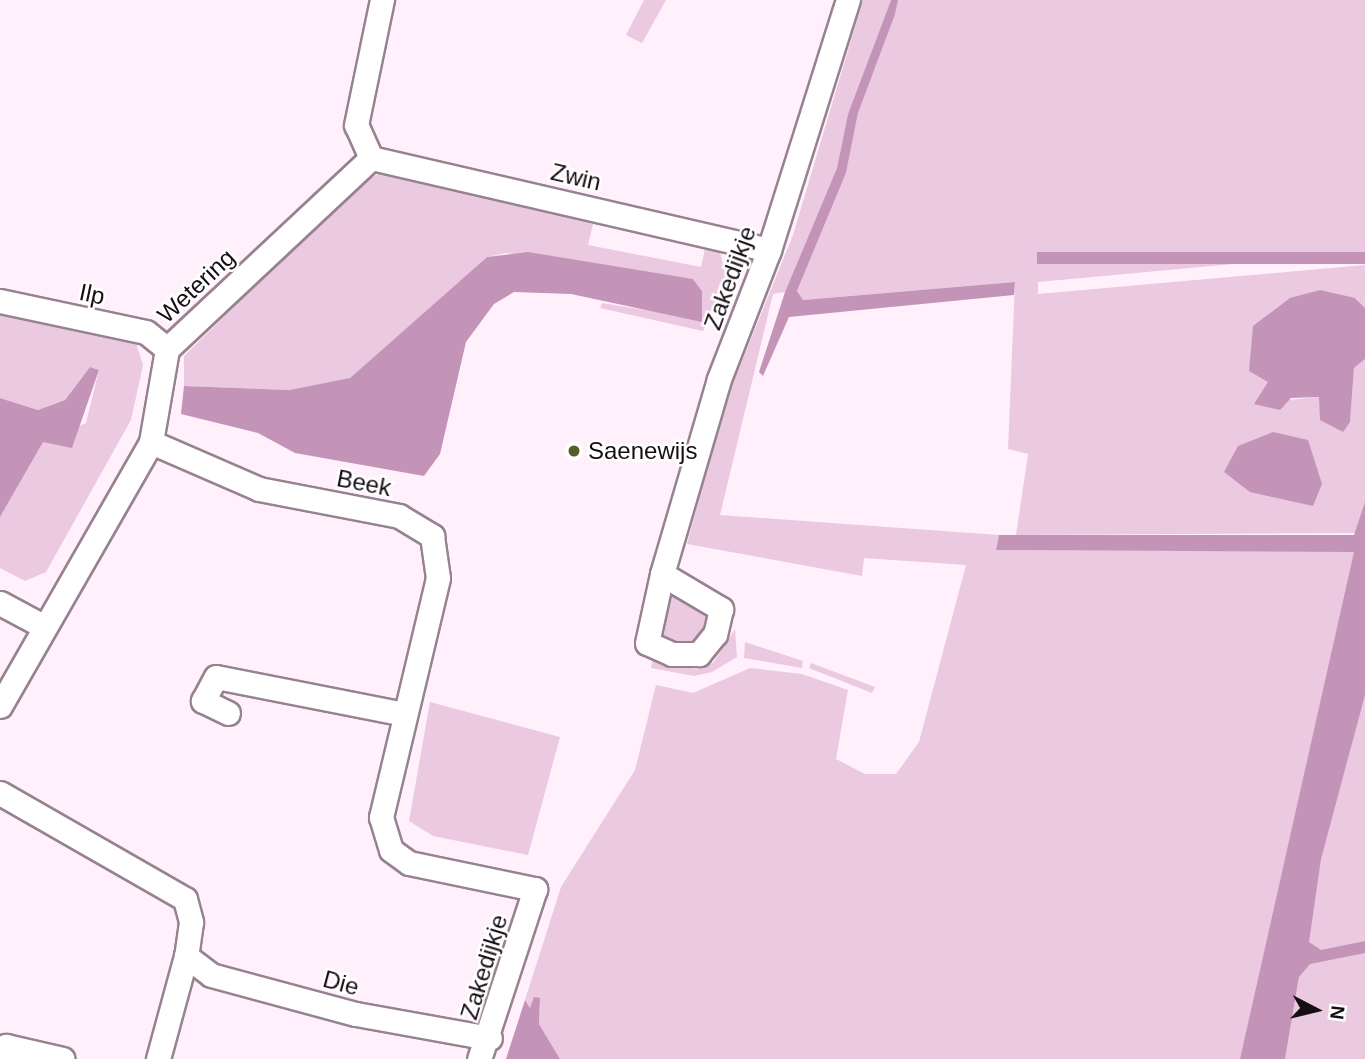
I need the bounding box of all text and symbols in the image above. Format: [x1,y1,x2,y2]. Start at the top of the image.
street label: Zwin [548,157,604,197]
street label: Zakedijkje [698,222,762,334]
street label: Wetering [151,243,241,329]
street label: Ilp [77,277,107,311]
place label: Saenewijs [588,437,697,465]
marker: Saenewijs [566,443,582,459]
street label: Beek [334,464,394,502]
street label: Zakedijkje [454,911,514,1023]
street label: Die [320,964,362,1002]
north arrow [1281,975,1351,1045]
text: N [1326,1005,1349,1021]

